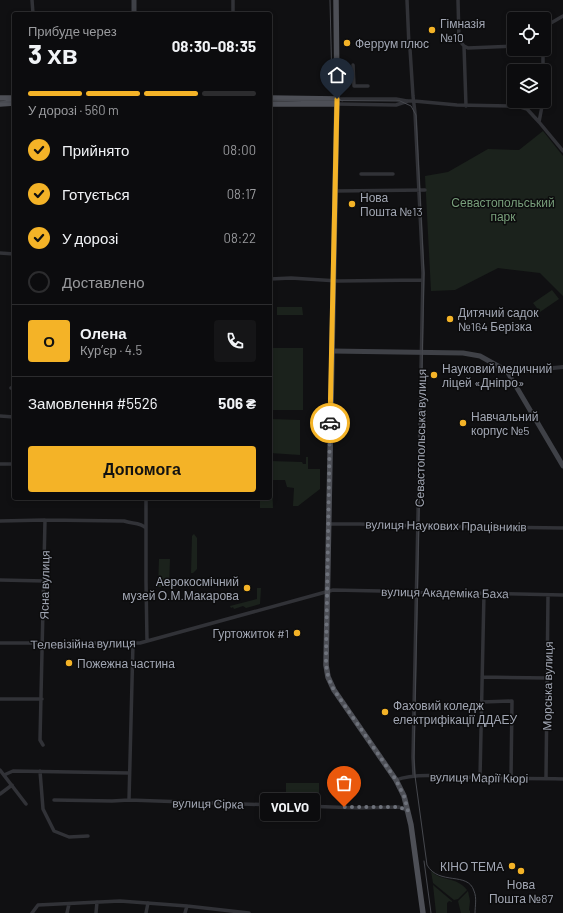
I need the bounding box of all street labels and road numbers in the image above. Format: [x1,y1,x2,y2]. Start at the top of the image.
street label: Севастопольська вулиця [412,369,429,507]
street label: вулиця Наукових Працівників [365,517,527,534]
street label: Ясна вулиця [36,550,53,620]
street label: вулиця Академіка Баха [381,584,509,601]
street label: Телевізійна вулиця [30,635,136,652]
street label: Морська вулиця [539,641,556,731]
street label: вулиця Марії Кюрі [430,769,528,786]
street label: вулиця Сірка [172,795,244,812]

